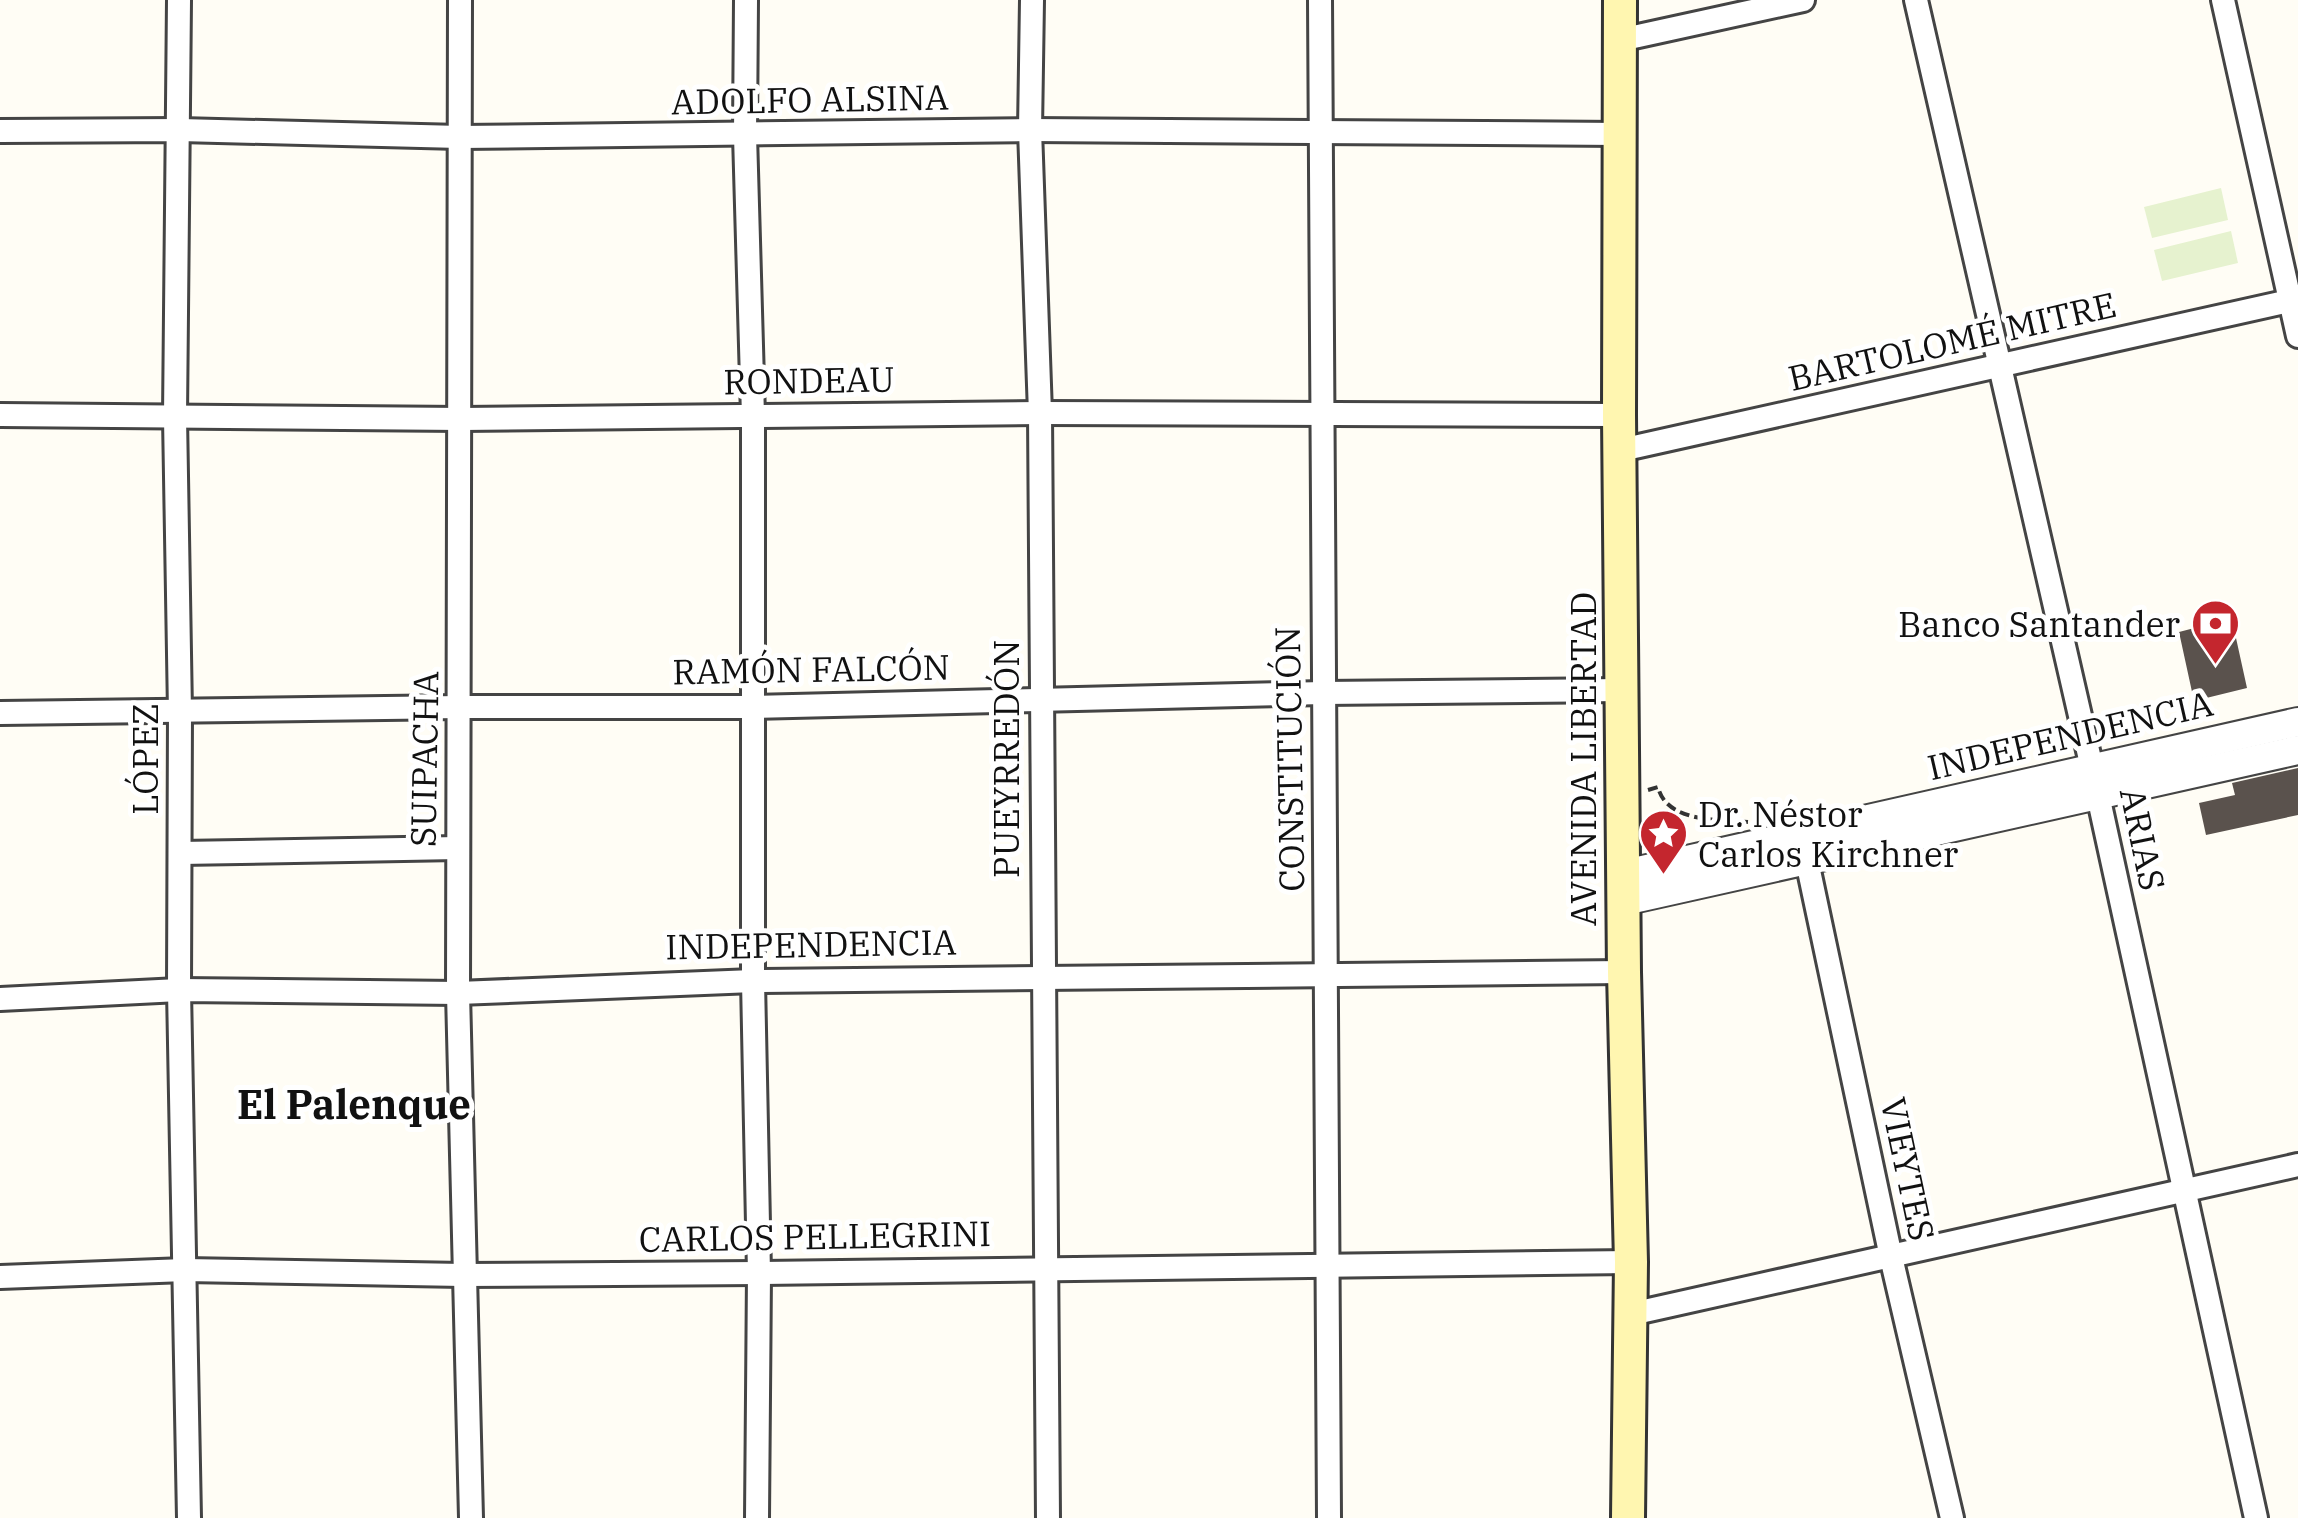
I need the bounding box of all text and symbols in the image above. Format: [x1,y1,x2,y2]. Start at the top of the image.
street label: ADOLFO ALSINA [671,74,949,124]
street label: BARTOLOMÉ MITRE [1784,281,2120,401]
street label: RONDEAU [723,356,895,404]
street label: AVENIDA LIBERTAD [1560,592,1606,926]
bank icon: Banco Santander [2189,598,2241,666]
place label: Banco Santander [1898,601,2180,647]
street label: CONSTITUCIÓN [1264,626,1314,892]
street label: PUEYRREDÓN [983,640,1029,878]
street label: RAMÓN FALCÓN [672,644,950,694]
street label: SUIPACHA [399,671,449,847]
street label: INDEPENDENCIA [1923,680,2217,790]
street label: LÓPEZ [122,703,168,815]
street label: ARIAS [2110,783,2176,895]
place label: Dr. Néstor Carlos Kirchner [1698,791,1959,877]
place icon: Dr. Néstor Carlos Kirchner [1637,808,1689,876]
street label: INDEPENDENCIA [665,918,957,970]
district label: El Palenque [237,1078,471,1130]
street label: VIEYTES [1870,1093,1946,1245]
street label: CARLOS PELLEGRINI [638,1210,992,1262]

